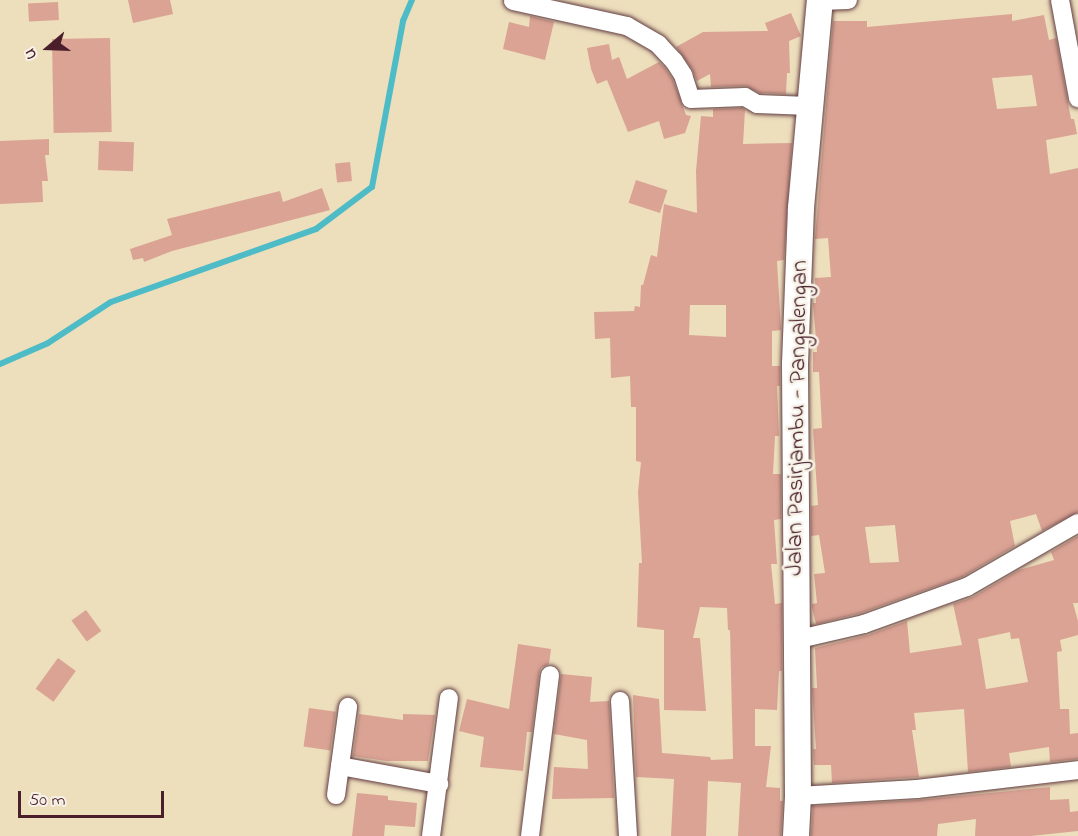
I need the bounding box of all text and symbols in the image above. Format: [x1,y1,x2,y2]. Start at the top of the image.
north arrow [18,18,78,78]
text: U [18,45,44,63]
street label: Jalan Pasirjambu - Pangalengan [781,260,815,576]
scale bar [21,779,166,817]
text: 50 m [29,788,66,814]

